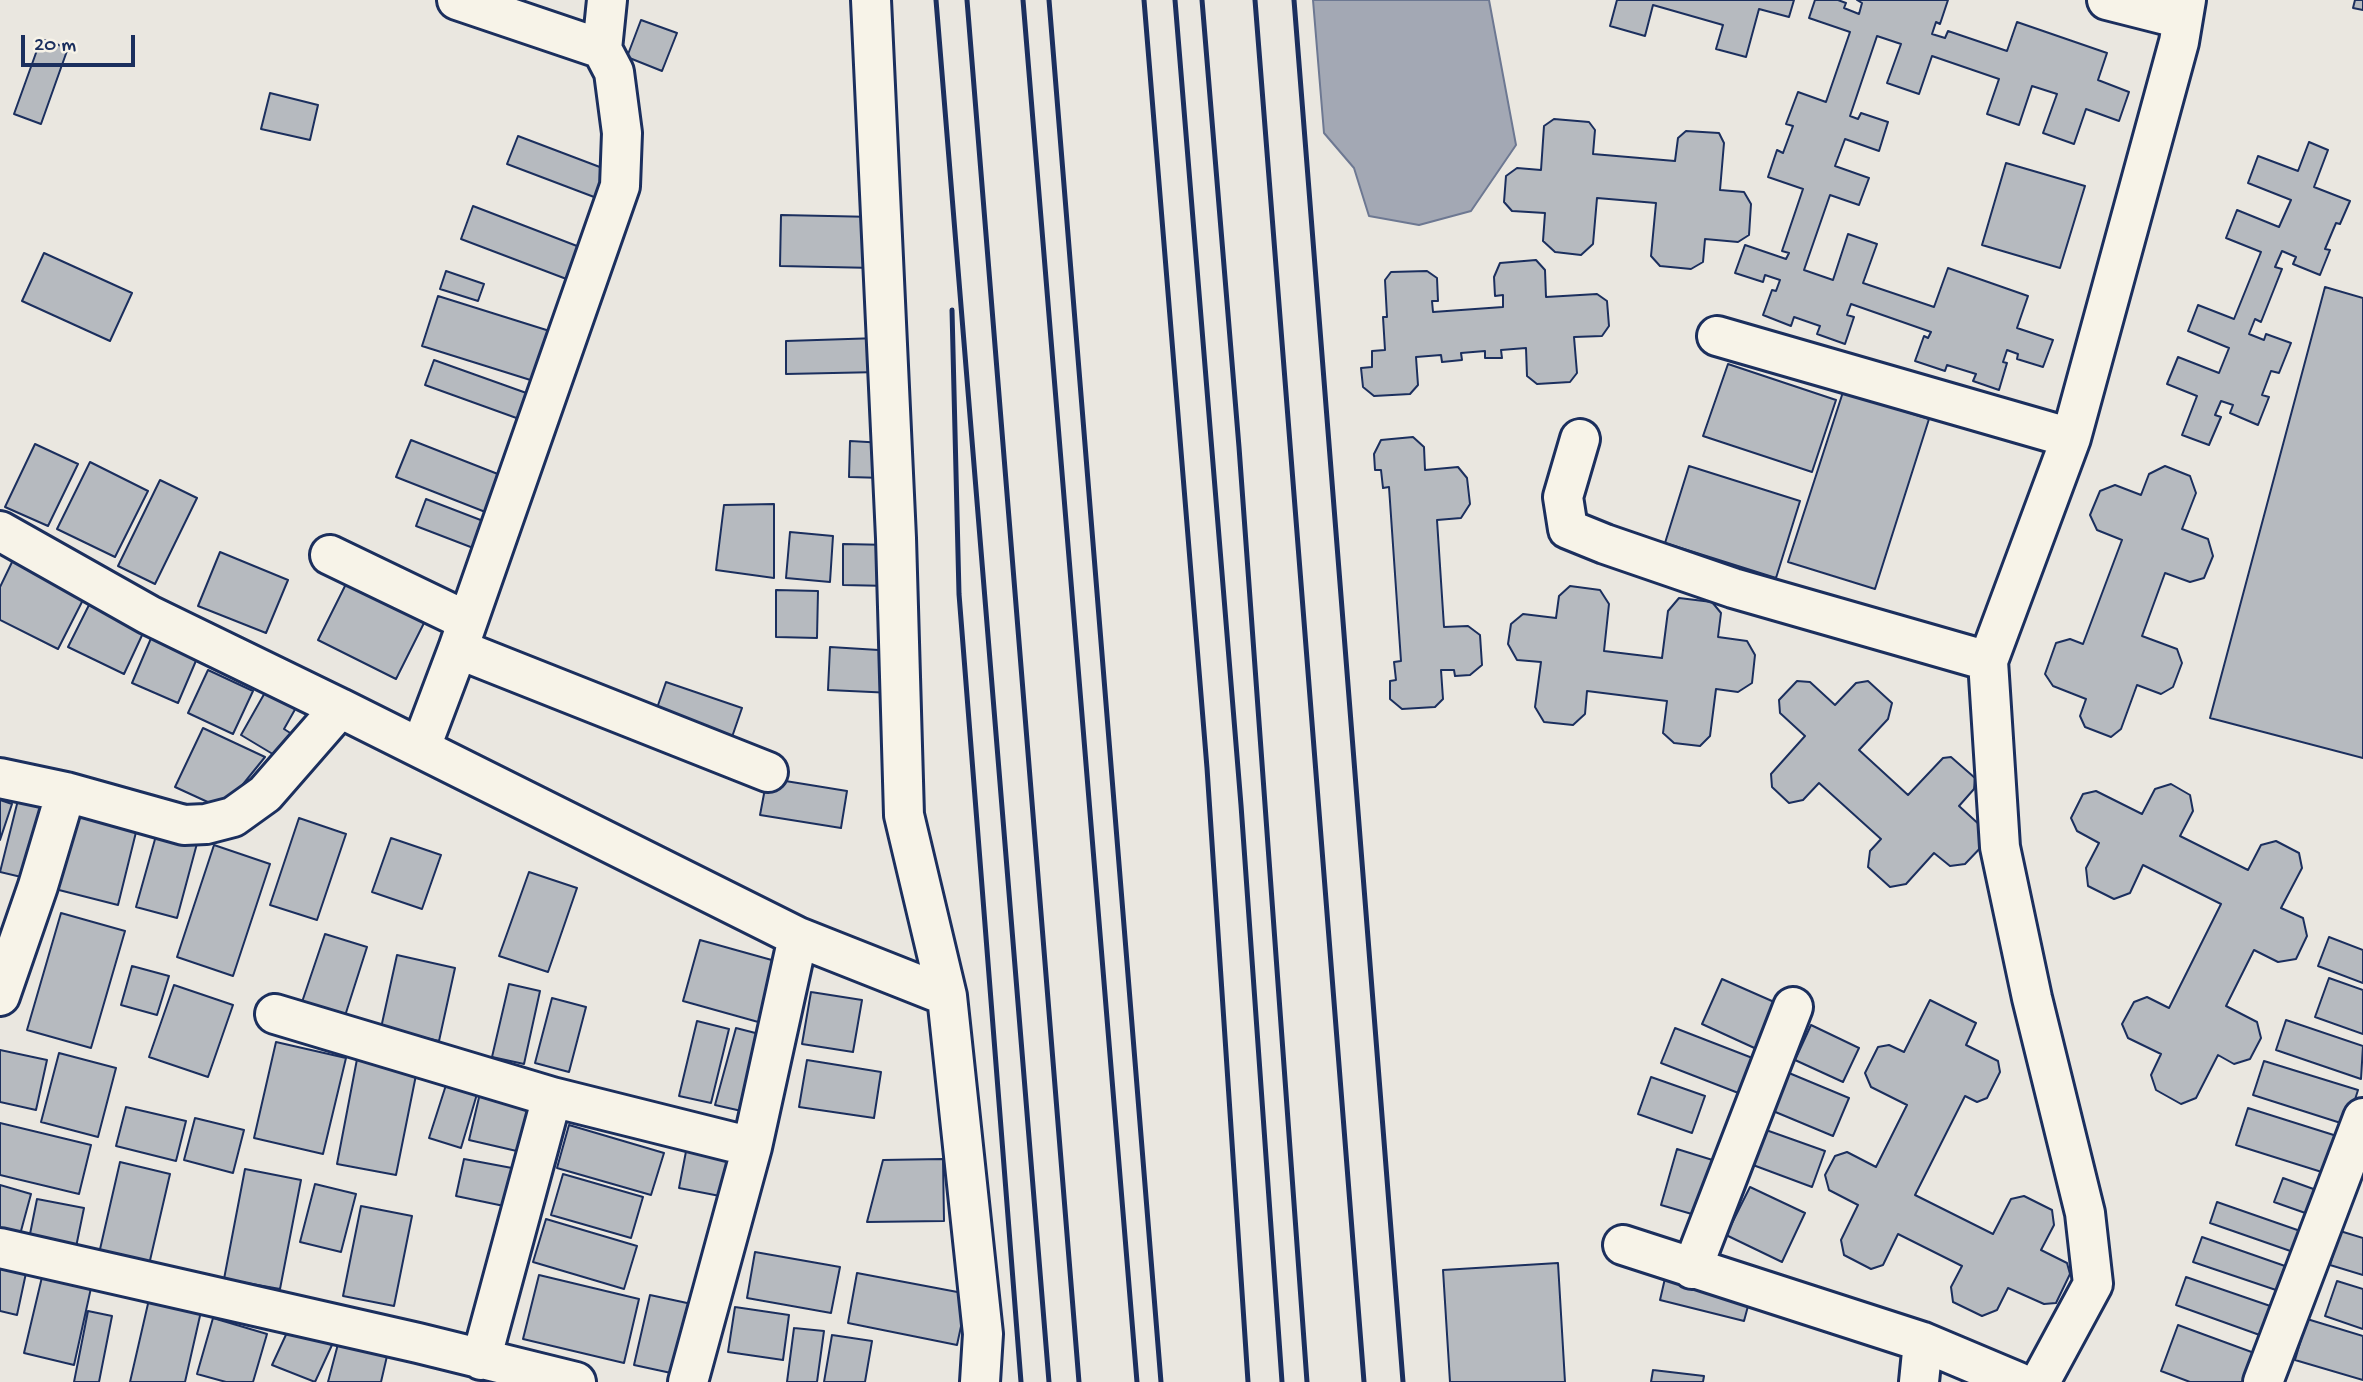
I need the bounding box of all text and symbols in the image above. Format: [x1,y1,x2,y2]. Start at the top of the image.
scale bar [24,21,138,65]
text: 20 m [34,34,76,59]

